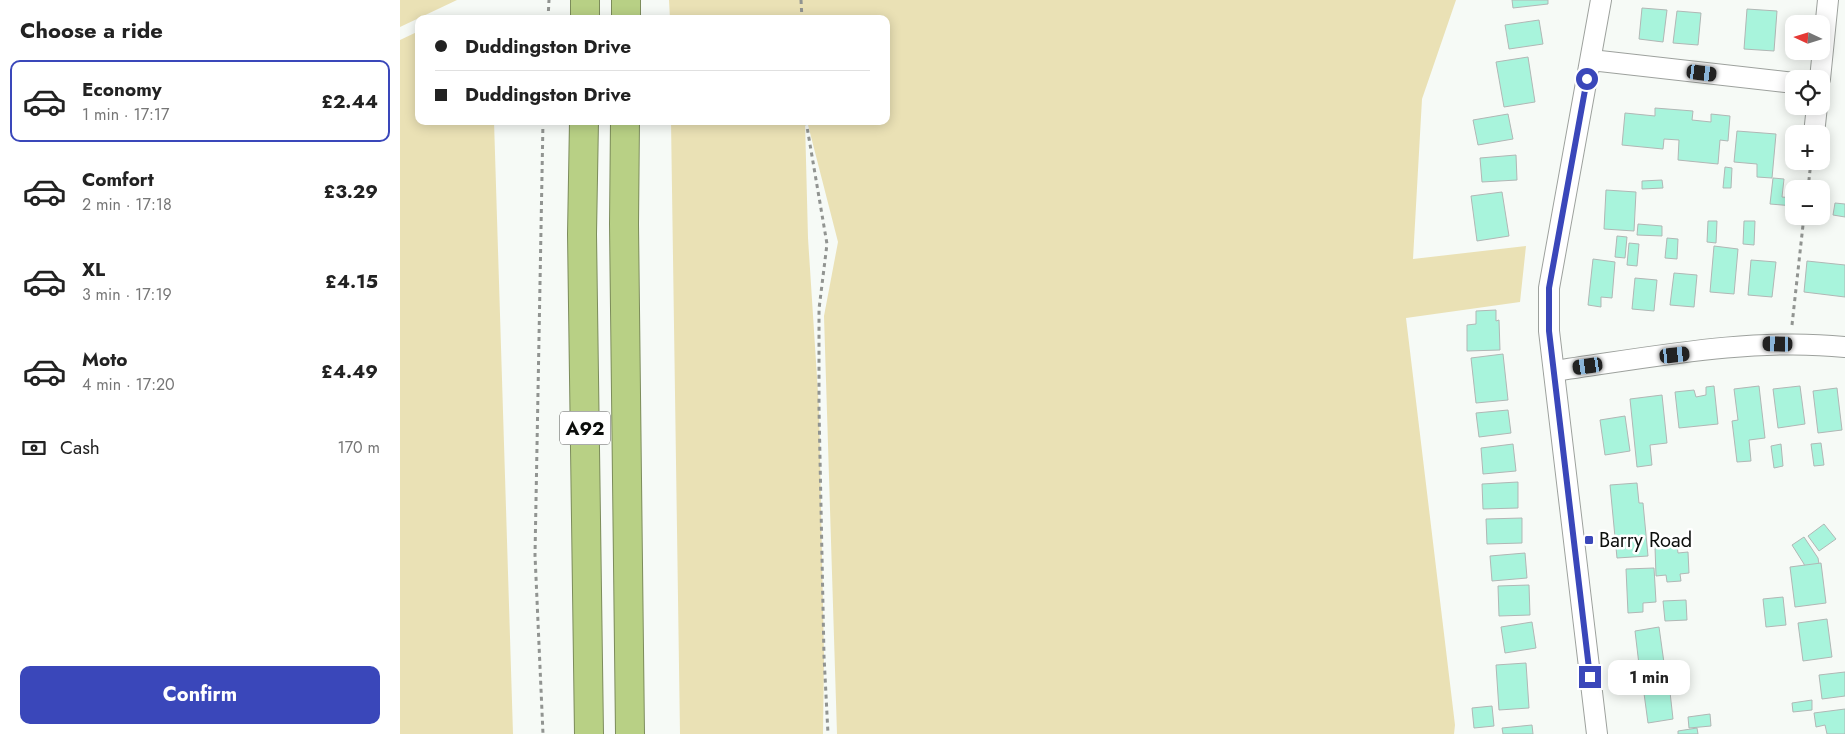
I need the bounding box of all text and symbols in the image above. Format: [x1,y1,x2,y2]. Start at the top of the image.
text: Choose a ride [20,14,163,46]
north arrow [1785,15,1830,60]
map controls [1785,15,1830,225]
text: Duddingston Drive [465,33,631,60]
car [1686,64,1717,82]
route start [1576,68,1598,90]
button: locate [1785,70,1830,115]
text: Economy [82,76,162,103]
icon: car [22,79,67,124]
text: Duddingston Drive [465,81,631,108]
text: £2.44 [321,88,378,115]
text: 1 min · 17:17 [82,103,169,126]
button: + [1785,125,1830,170]
text: Comfort [82,166,154,193]
icon: car [22,169,67,214]
text: £3.29 [324,178,378,205]
button: − [1785,180,1830,225]
text: 2 min · 17:18 [82,193,172,216]
text: XL [82,256,105,283]
icon: car [22,259,67,304]
text: £4.15 [325,268,378,295]
text: 3 min · 17:19 [82,283,172,306]
car [1762,336,1793,352]
text: Moto [82,346,127,373]
car [1659,346,1690,364]
icon: car [22,349,67,394]
car [1572,356,1603,376]
text: £4.49 [321,358,378,385]
text: 4 min · 17:20 [82,373,175,396]
road number: A92 [560,412,610,444]
icon: cash [20,434,48,462]
text: Cash [60,434,100,461]
text: 170 m [338,436,380,459]
place label: Barry Road [1599,526,1692,555]
marker: Barry Road [1583,534,1595,546]
callout: 1 min [1608,660,1690,694]
button: Confirm [20,666,380,724]
route end [1579,666,1601,688]
text: 1 min [1629,666,1669,689]

